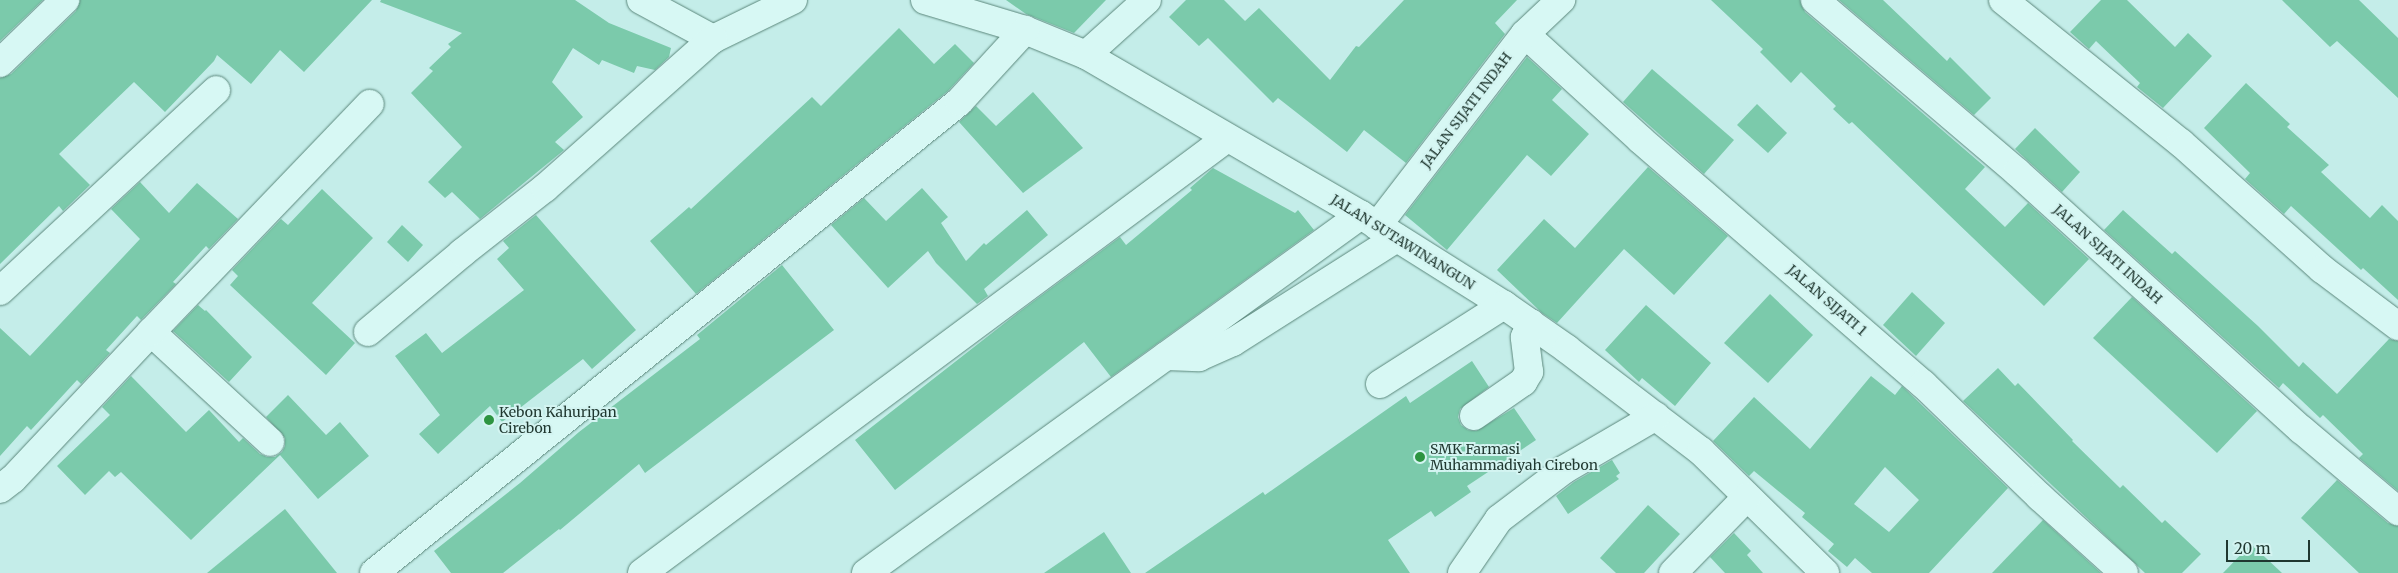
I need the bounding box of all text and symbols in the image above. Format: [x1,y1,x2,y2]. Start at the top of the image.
street label: JALAN SIJATI INDAH [1417,49,1515,171]
street label: JALAN SUTAWINANGUN [1328,191,1478,293]
street label: JALAN SIJATI INDAH [2050,201,2166,307]
street label: JALAN SIJATI 1 [1784,261,1870,339]
place label: Kebon Kahuripan Cirebon [499,404,617,437]
marker: Kebon Kahuripan Cirebon [483,414,495,426]
place label: SMK Farmasi Muhammadiyah Cirebon [1430,441,1598,474]
marker: SMK Farmasi Muhammadiyah Cirebon [1414,451,1426,463]
scale bar [2228,530,2312,562]
text: 20 m [2234,539,2271,558]

